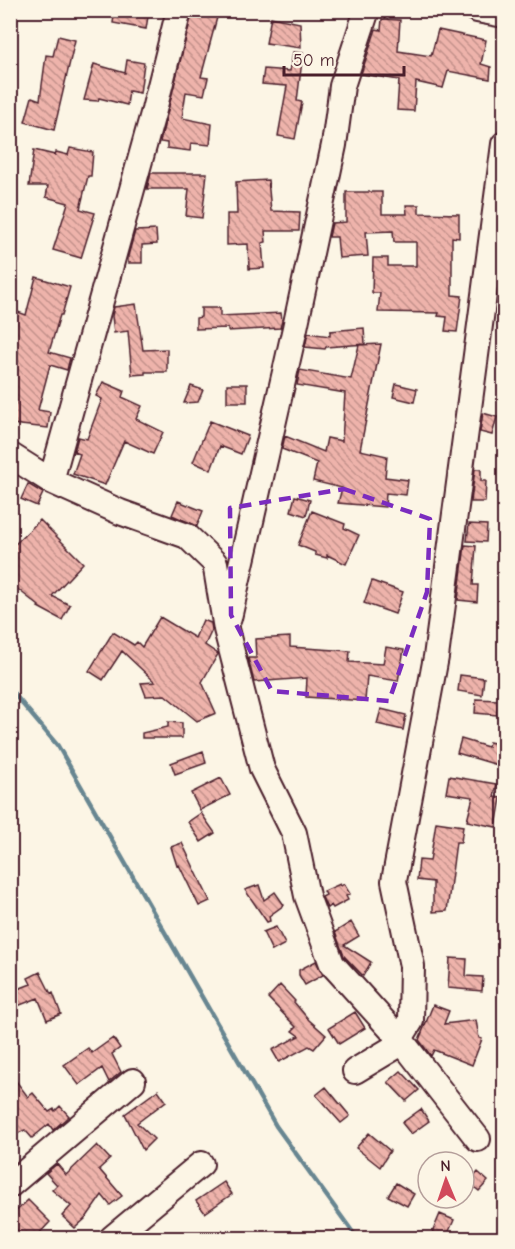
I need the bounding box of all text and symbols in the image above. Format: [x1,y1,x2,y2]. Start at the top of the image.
scale bar [284,39,404,77]
text: 50 m [293,50,335,71]
north arrow [416,1150,476,1210]
text: N [440,1157,451,1175]

